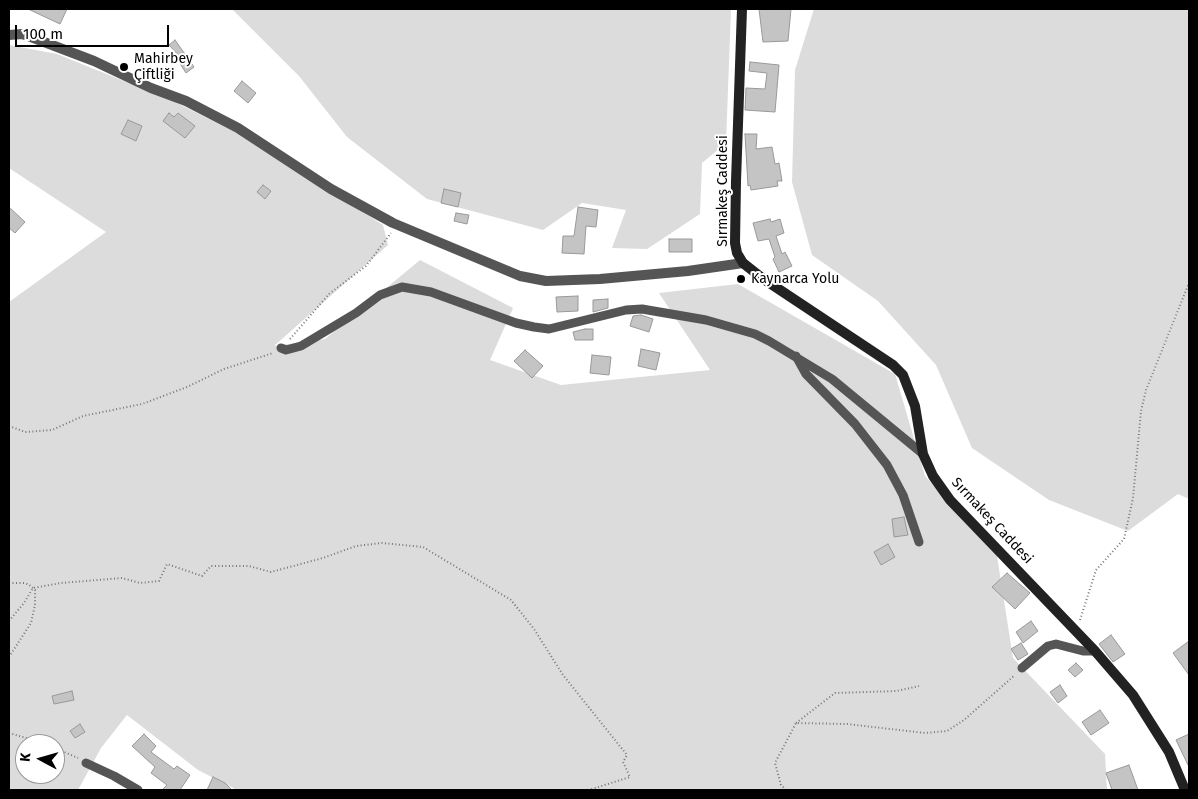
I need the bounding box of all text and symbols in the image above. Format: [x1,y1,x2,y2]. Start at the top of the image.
scale bar [18,15,171,47]
text: 100 m [23,25,63,43]
place label: Mahirbey Çiftliği [134,51,193,84]
marker: Mahirbey Çiftliği [118,61,130,73]
street label: Sırmakeş Caddesi [715,135,731,247]
place label: Kaynarca Yolu [751,271,839,287]
marker: Kaynarca Yolu [735,273,747,285]
street label: Sırmakeş Caddesi [948,474,1036,568]
north arrow [15,734,65,784]
text: K [17,752,34,763]

